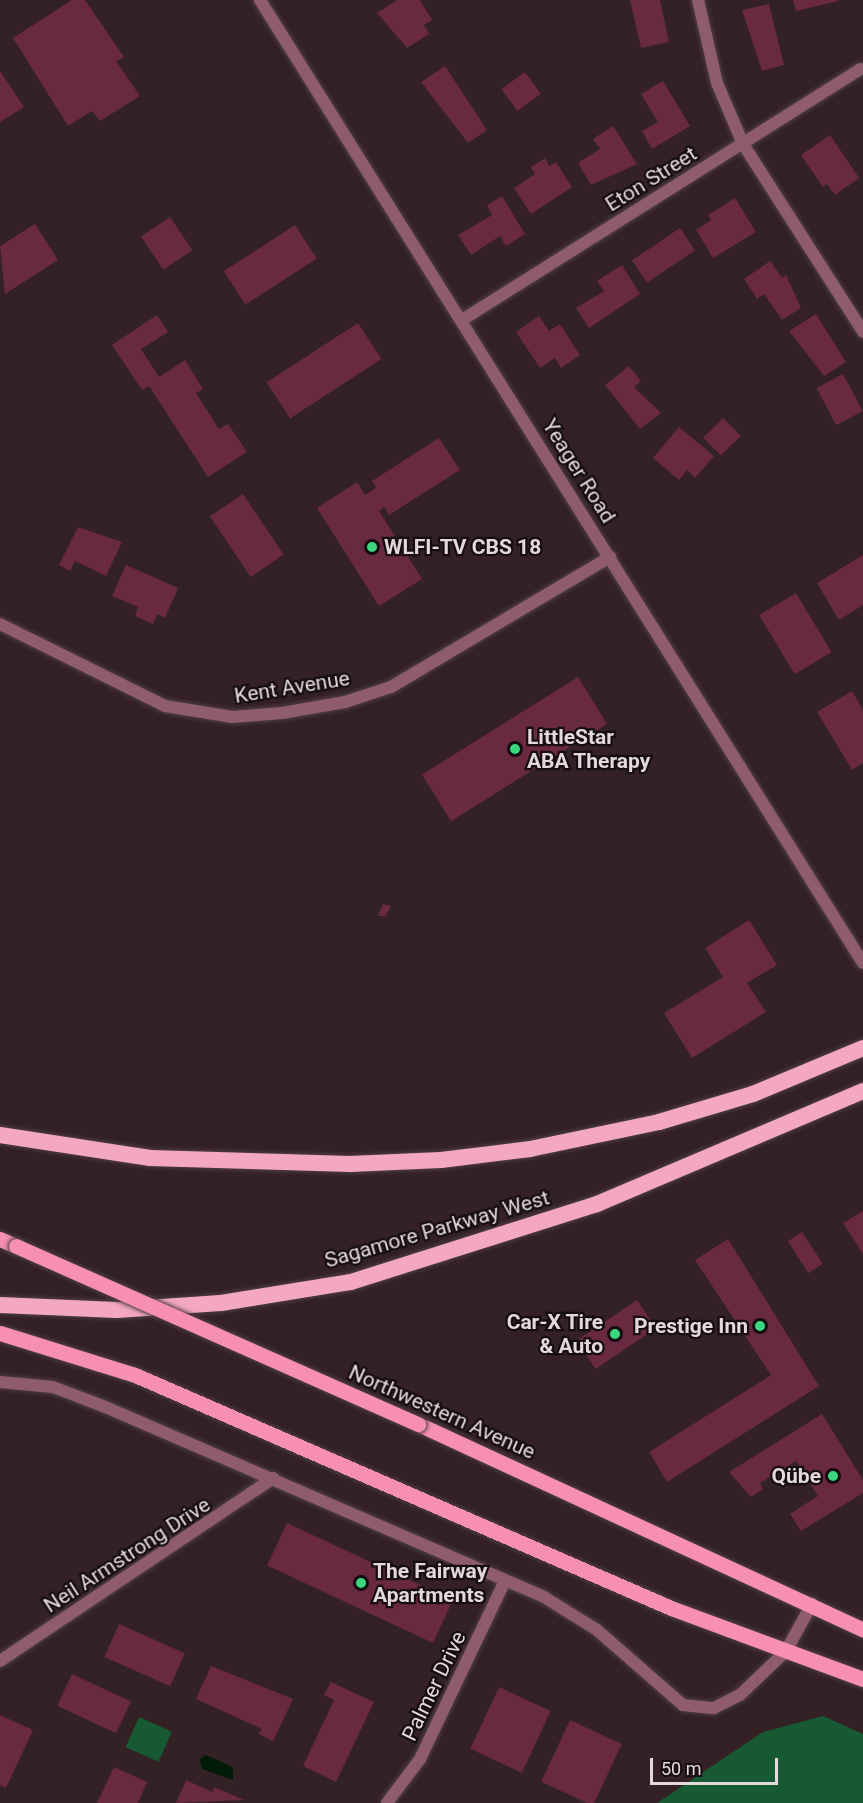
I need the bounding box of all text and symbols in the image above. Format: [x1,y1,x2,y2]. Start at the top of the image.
street label: Eton Street [601,141,701,217]
street label: Yeager Road [537,414,621,528]
place label: WLFI-TV CBS 18 [384,534,541,560]
marker: WLFI-TV CBS 18 [365,540,379,554]
street label: Kent Avenue [233,665,351,709]
place label: LittleStar ABA Therapy [527,724,651,774]
marker: LittleStar ABA Therapy [508,742,522,756]
street label: Sagamore Parkway West [322,1185,552,1273]
place label: Car-X Tire & Auto [506,1309,603,1359]
place label: Prestige Inn [634,1313,748,1339]
marker: Prestige Inn [753,1319,767,1333]
marker: Car-X Tire & Auto [608,1327,622,1341]
street label: Northwestern Avenue [345,1360,539,1464]
place label: Qübe [772,1463,821,1489]
marker: Qübe [826,1469,840,1483]
street label: Neil Armstrong Drive [39,1492,215,1618]
place label: The Fairway Apartments [373,1558,487,1608]
marker: The Fairway Apartments [354,1576,368,1590]
street label: Palmer Drive [397,1627,471,1745]
scale bar [653,1746,780,1784]
text: 50 m [661,1758,701,1779]

